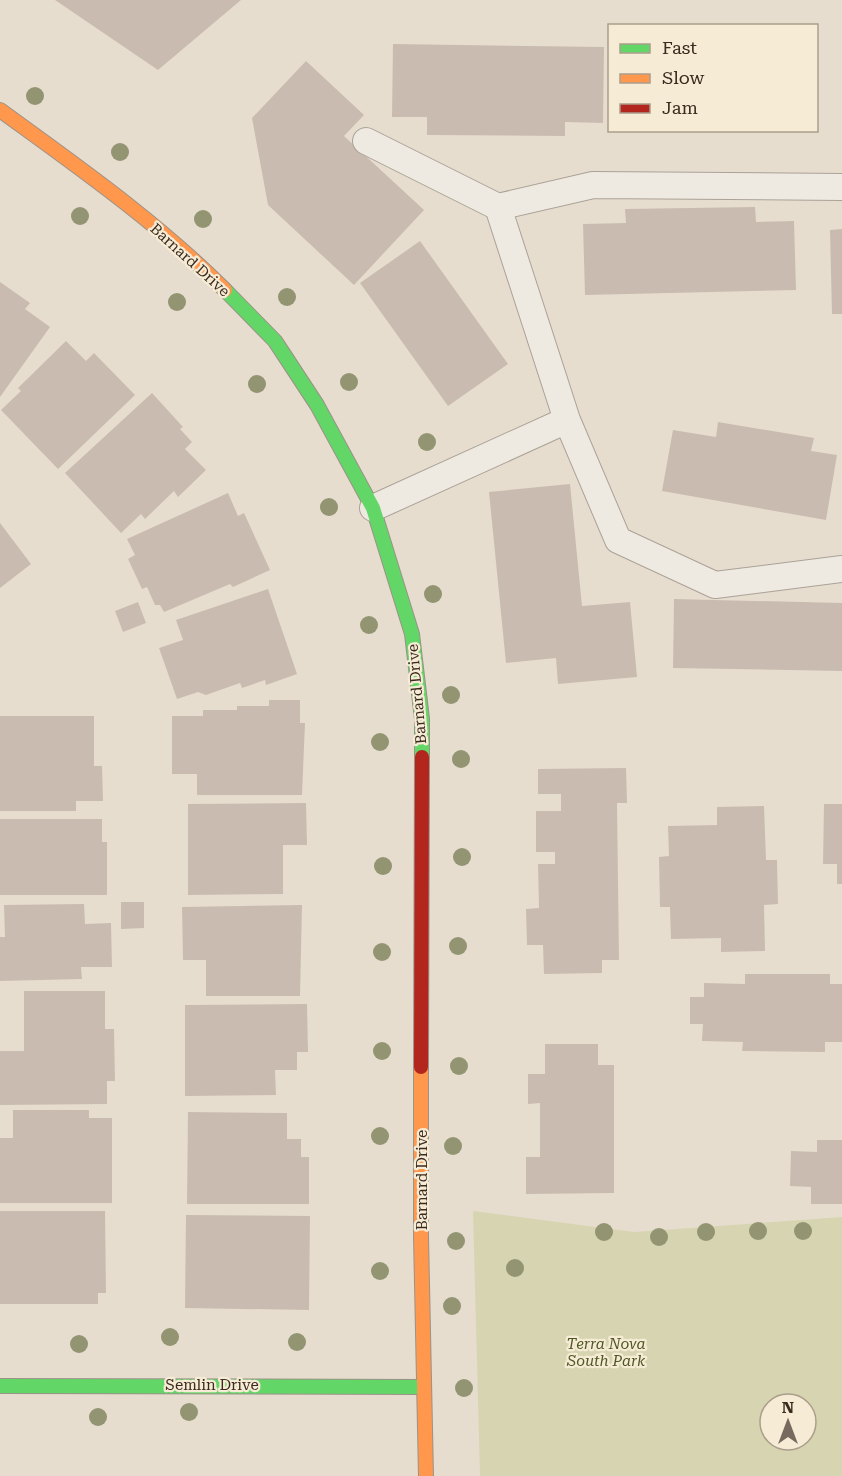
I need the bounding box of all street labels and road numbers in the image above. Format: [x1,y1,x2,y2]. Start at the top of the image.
street label: Barnard Drive [147,220,233,300]
street label: Barnard Drive [404,643,430,745]
street label: Barnard Drive [413,1130,431,1230]
street label: Semlin Drive [165,1376,259,1394]

